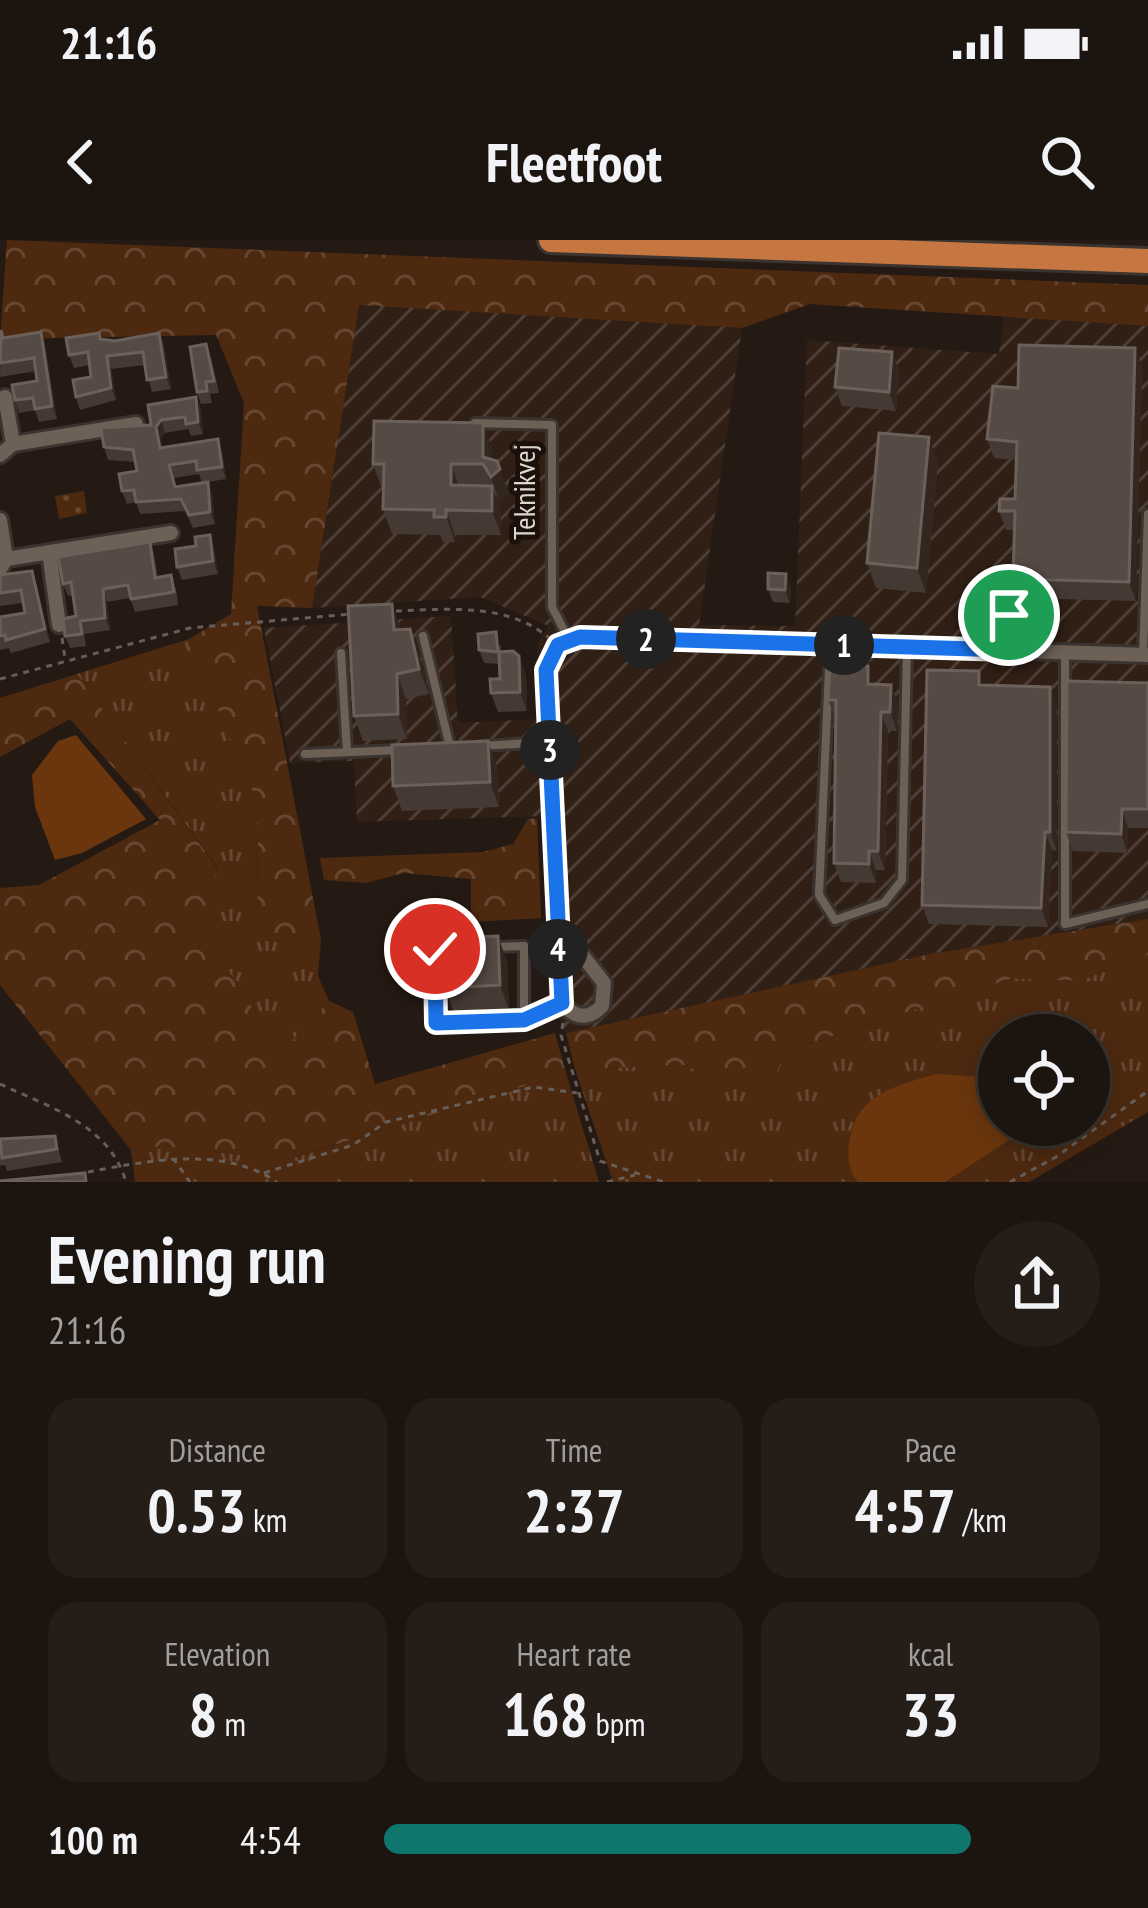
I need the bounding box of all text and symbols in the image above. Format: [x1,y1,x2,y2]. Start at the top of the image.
text: 21:16 [60,13,157,71]
text: Fleetfoot [486,127,662,197]
icon: back [48,129,114,195]
icon: search [1034,129,1100,195]
street label: Teknikvej [504,444,543,540]
pin [958,564,1060,666]
icon: arrive [976,582,1042,648]
pin: 2 [616,609,676,669]
pin: 1 [814,615,874,675]
text: 2 [638,617,654,660]
text: 1 [836,623,852,666]
pin: 3 [520,720,580,780]
text: 3 [542,728,558,771]
pin [384,898,486,1000]
icon: check [402,916,468,982]
pin: 4 [528,919,588,979]
text: 4 [550,927,566,970]
map controls [978,1014,1110,1146]
button: locate [978,1014,1110,1146]
text: Evening run [48,1216,326,1301]
button: share [974,1221,1100,1347]
text: 21:16 [48,1304,126,1355]
text: Distance [169,1428,266,1471]
text: Time [545,1428,603,1471]
text: Pace [905,1428,957,1471]
text: 0.53 [147,1471,246,1549]
text: 2:37 [523,1471,625,1549]
text: 4:57 [855,1471,956,1549]
text: km [246,1498,287,1541]
text: /km [956,1498,1007,1541]
text: Elevation [164,1632,270,1675]
text: Heart rate [516,1632,632,1675]
text: kcal [908,1632,953,1675]
text: 8 [189,1675,217,1753]
text: 168 [502,1675,588,1753]
text: 33 [902,1675,959,1753]
text: m [217,1702,246,1745]
text: bpm [588,1702,646,1745]
text: 100 m [48,1814,138,1865]
text: 4:54 [240,1814,301,1865]

